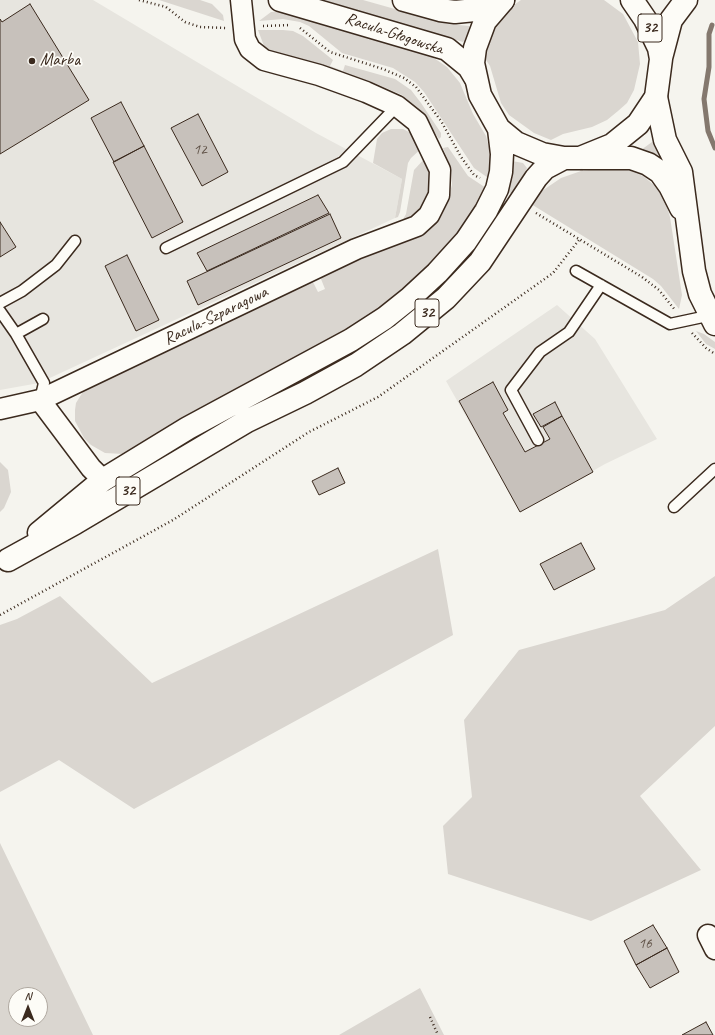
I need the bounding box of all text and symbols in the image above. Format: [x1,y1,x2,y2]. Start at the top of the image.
street label: Racula-Głogowska [342,9,446,59]
road number: 32 [638,14,662,42]
place label: Marba [40,51,80,71]
marker: Marba [27,56,37,66]
house number: 12 [193,141,207,159]
street label: Racula-Szparagowa [161,282,271,350]
road number: 32 [415,299,439,327]
road number: 32 [116,477,140,505]
house number: 16 [638,935,652,953]
north arrow [8,987,48,1027]
text: N [25,989,31,1003]

